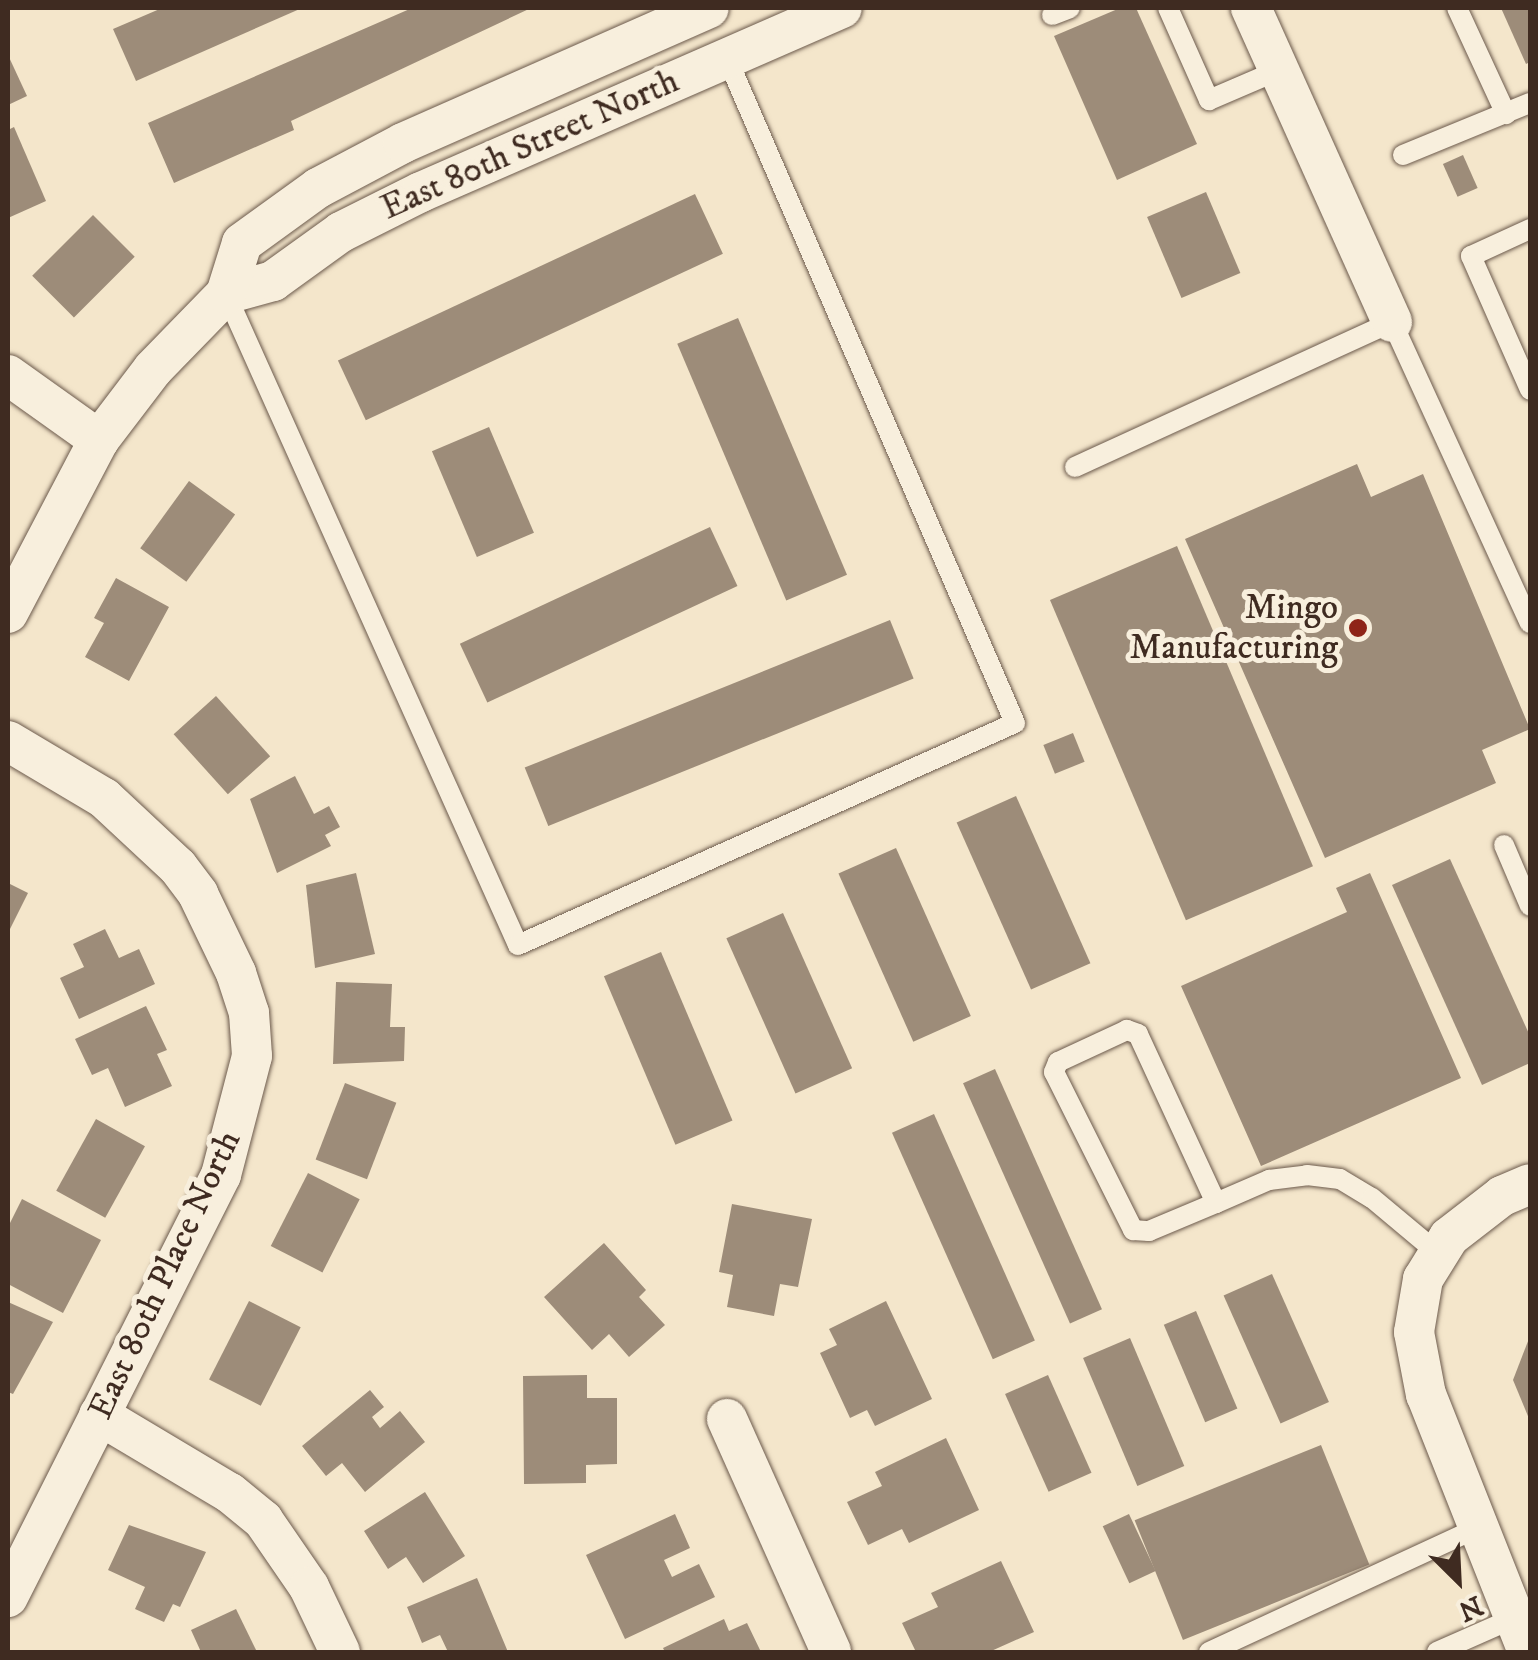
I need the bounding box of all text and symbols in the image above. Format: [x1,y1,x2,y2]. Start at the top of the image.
street label: East 80th Street North [375,60,685,230]
place label: Mingo Manufacturing [1130,587,1338,669]
marker: Mingo Manufacturing [1347,617,1369,639]
street label: East 80th Place North [80,1124,250,1426]
north arrow [1408,1530,1508,1630]
text: N [1453,1587,1488,1629]

